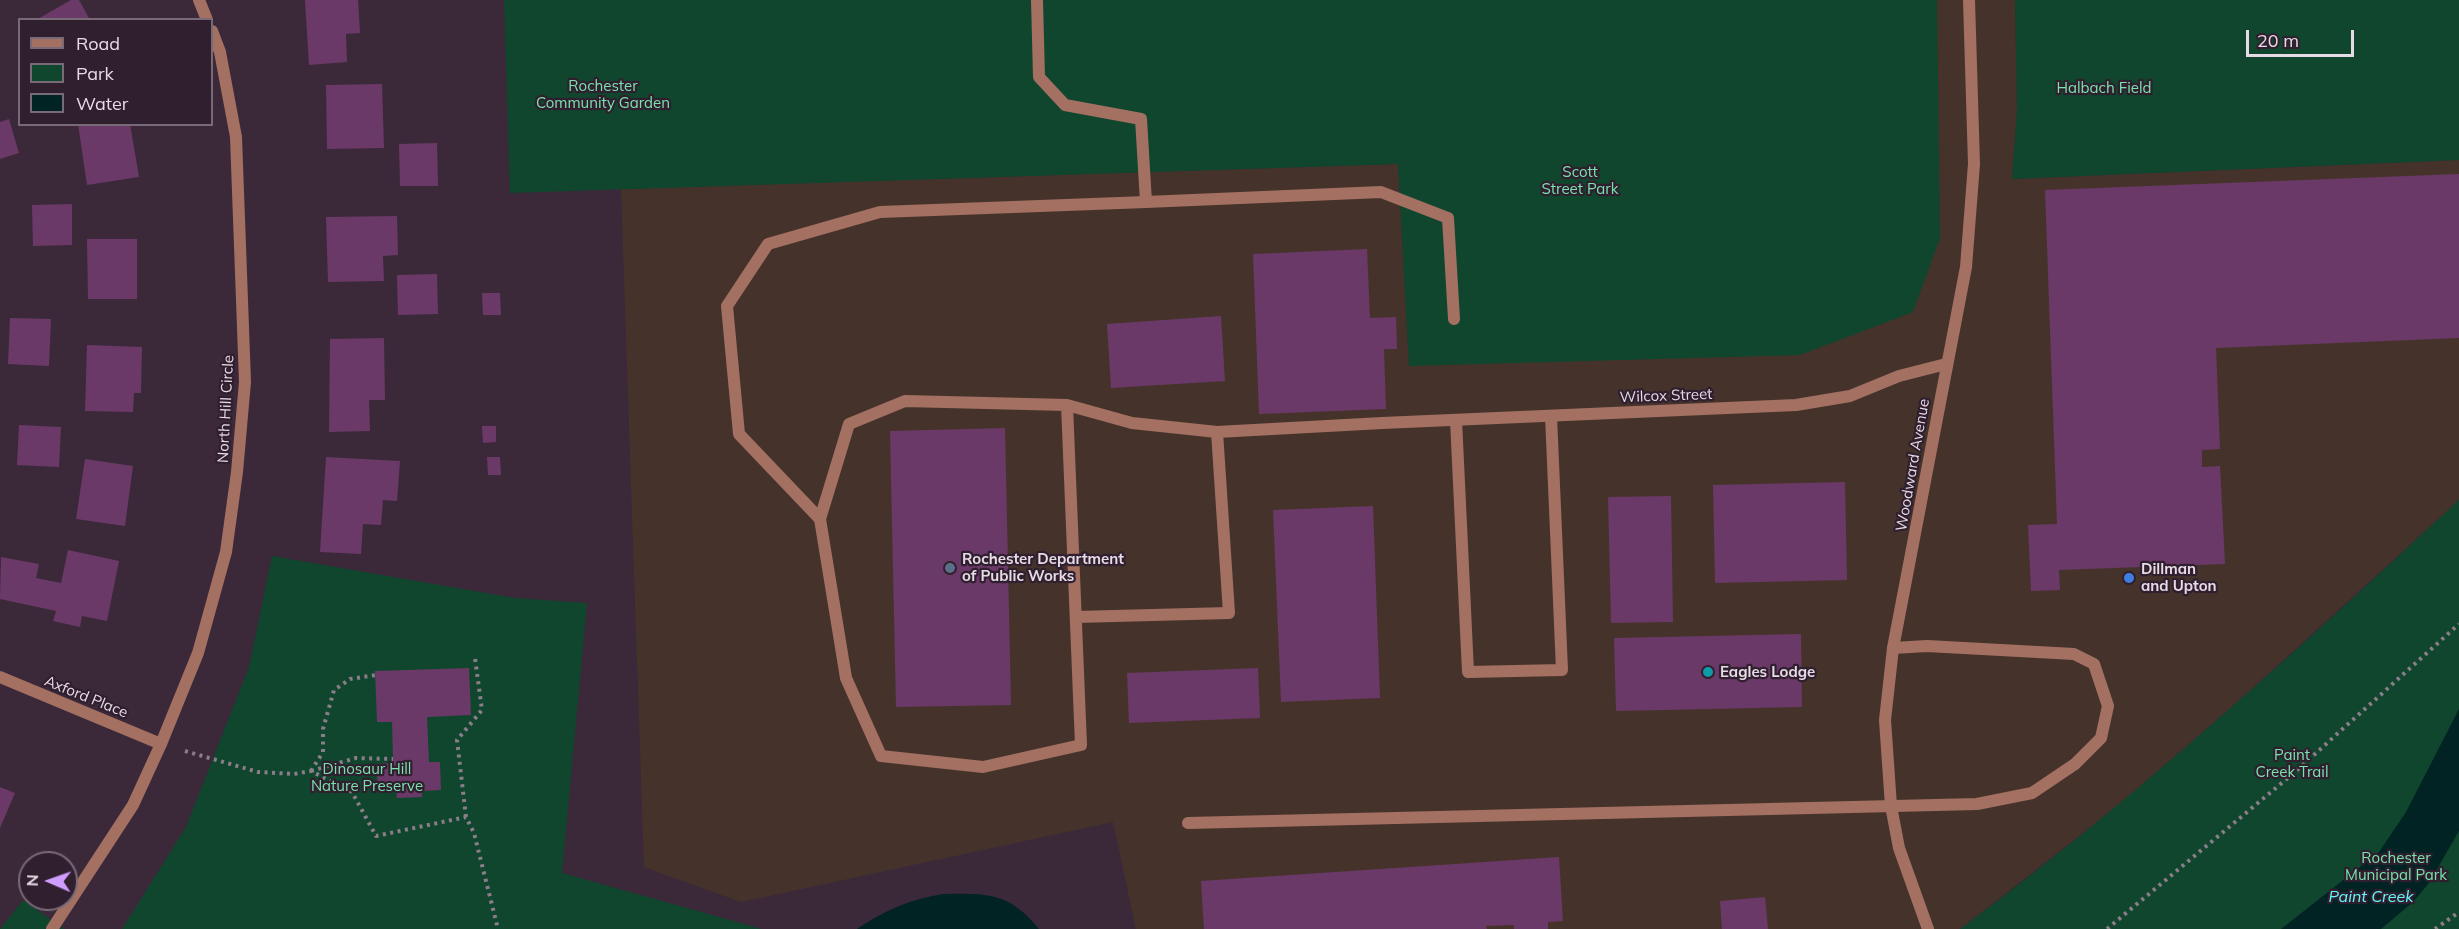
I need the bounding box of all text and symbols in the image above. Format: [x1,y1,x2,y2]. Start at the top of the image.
legend [18,18,213,126]
scale bar [2249,18,2357,56]
text: 20 m [2257,29,2299,52]
text: Road [76,32,120,55]
text: Park [76,62,114,85]
park label: Rochester Community Garden [536,77,670,112]
park label: Halbach Field [2057,79,2151,97]
text: Water [76,92,128,115]
park label: Scott Street Park [1542,163,1618,198]
street label: North Hill Circle [214,355,238,463]
street label: Wilcox Street [1619,385,1713,407]
street label: Woodward Avenue [1892,397,1934,533]
place label: Rochester Department of Public Works [962,550,1124,585]
place label: Dillman and Upton [2141,560,2217,595]
marker: Rochester Department of Public Works [943,561,957,575]
marker: Dillman and Upton [2122,571,2136,585]
place label: Eagles Lodge [1720,663,1815,681]
marker: Eagles Lodge [1701,665,1715,679]
street label: Axford Place [42,672,130,722]
park label: Paint Creek Trail [2256,746,2328,781]
park label: Dinosaur Hill Nature Preserve [311,760,423,795]
park label: Rochester Municipal Park [2345,849,2447,884]
north arrow [18,851,78,911]
text: N [22,874,42,887]
water label: Paint Creek [2329,887,2413,907]

